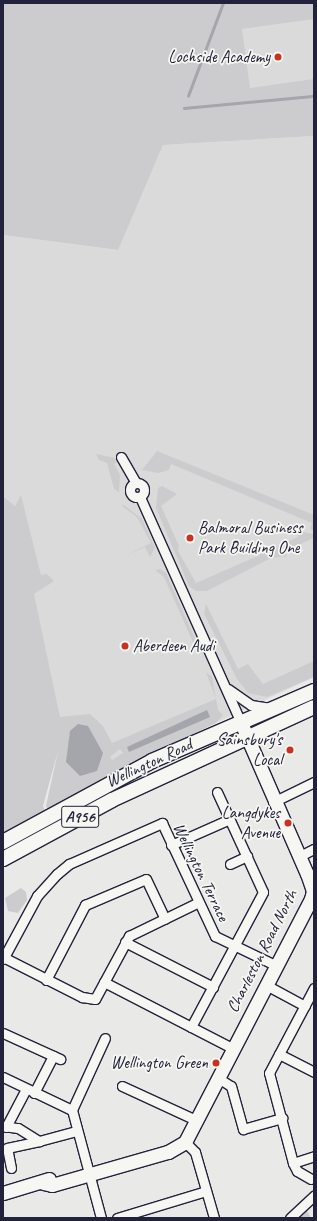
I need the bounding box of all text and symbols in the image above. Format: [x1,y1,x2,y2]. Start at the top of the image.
place label: Lochside Academy [168,47,270,67]
marker: Lochside Academy [273,52,283,62]
place label: Balmoral Business Park Building One [198,518,302,558]
marker: Balmoral Business Park Building One [185,533,195,543]
place label: Aberdeen Audi [133,636,215,656]
marker: Aberdeen Audi [120,641,130,651]
place label: Sainsbury's Local [216,730,282,770]
street label: Wellington Road [103,734,195,792]
marker: Sainsbury's Local [285,745,295,755]
road number: A956 [61,803,99,831]
place label: Langdykes Avenue [222,803,280,843]
marker: Langdykes Avenue [283,818,293,828]
street label: Wellington Terrace [168,820,234,924]
street label: Charleston Road North [222,886,302,1016]
place label: Wellington Green [111,1053,208,1073]
marker: Wellington Green [211,1058,221,1068]

